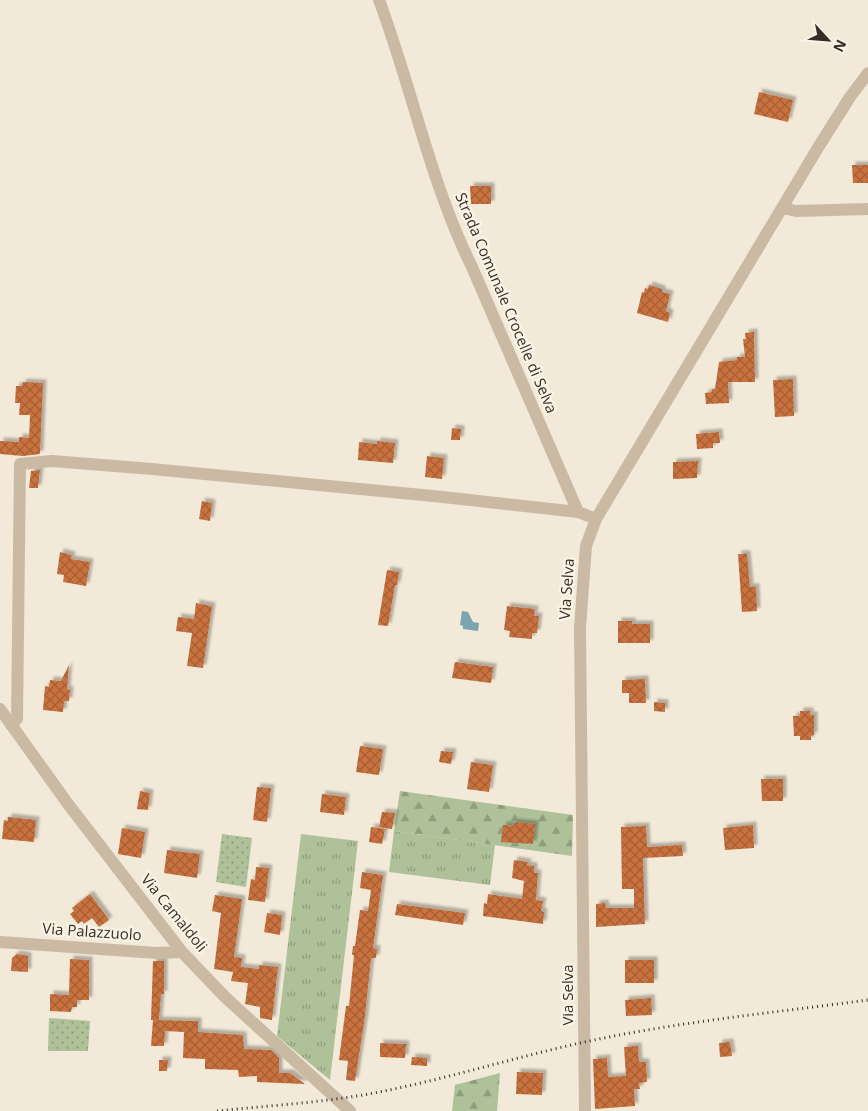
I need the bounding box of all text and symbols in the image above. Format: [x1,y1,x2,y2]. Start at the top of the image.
north arrow [803,15,853,65]
text: N [829,37,851,55]
street label: Strada Comunale Crocelle di Selva [451,189,563,416]
street label: Via Selva [554,558,578,620]
street label: Via Camaldoli [137,869,212,955]
street label: Via Palazzuolo [42,918,142,944]
street label: Via Selva [557,964,577,1026]

